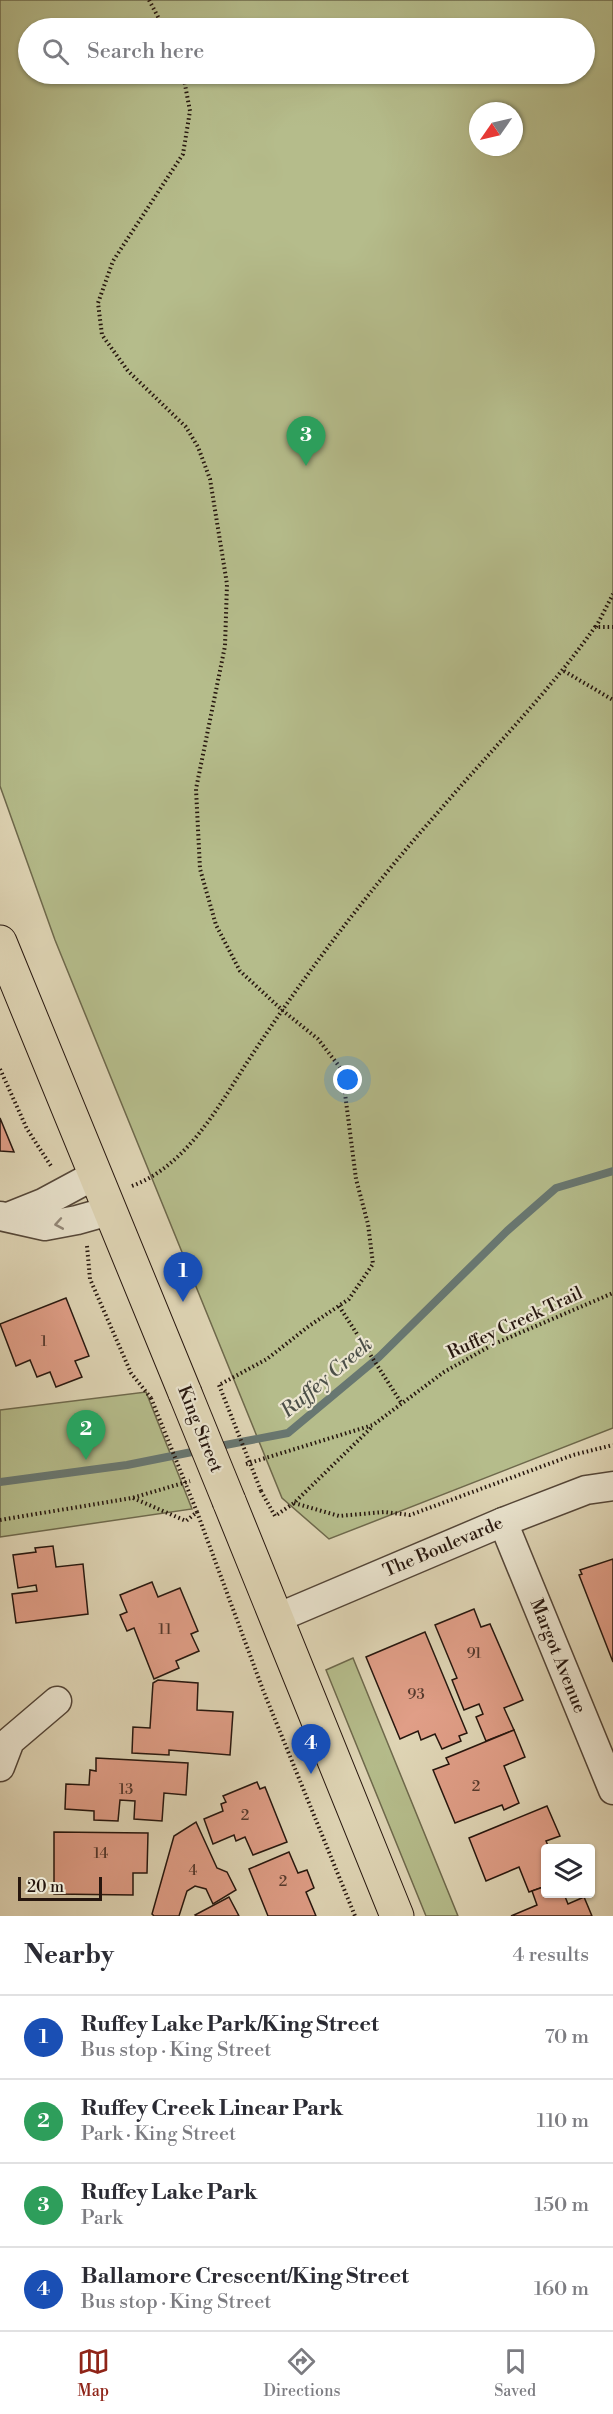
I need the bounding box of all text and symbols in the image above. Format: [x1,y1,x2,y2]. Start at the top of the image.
search box [18,18,595,84]
icon: search [39,35,72,68]
text: Search here [87,38,204,65]
north arrow [469,102,523,156]
pin: 3 [286,416,326,466]
your location [333,1065,362,1094]
one-way arrow [54,1217,63,1229]
pin: 1 [164,1252,202,1302]
street label: Ruffey Creek Trail [444,1281,587,1364]
house number: 1 [41,1332,48,1351]
water label: Ruffey Creek [275,1332,378,1424]
street label: King Street [172,1382,228,1476]
pin: 2 [66,1410,106,1460]
street label: The Boulevarde [380,1511,506,1583]
street label: Margot Avenue [525,1595,591,1717]
house number: 11 [158,1620,172,1639]
house number: 91 [466,1644,482,1663]
house number: 93 [407,1685,425,1704]
pin: 4 [292,1724,330,1774]
house number: 2 [472,1777,480,1796]
house number: 13 [119,1780,133,1799]
house number: 2 [241,1806,249,1825]
house number: 14 [94,1844,108,1863]
map controls [541,1844,595,1898]
button: layers [541,1844,595,1898]
house number: 4 [189,1861,198,1880]
house number: 2 [279,1872,287,1891]
scale bar [18,1874,102,1902]
text: 20 m [27,1877,64,1897]
text: Nearby [24,1939,114,1971]
text: 4 results [512,1943,589,1968]
text: Ruffey Lake Park/King Street [81,2011,379,2038]
text: 1 [39,2025,48,2050]
text: 70 m [545,2025,589,2050]
text: Bus stop · King Street [81,2038,271,2063]
text: Ruffey Creek Linear Park [81,2095,343,2122]
text: 2 [37,2109,50,2134]
text: 110 m [537,2109,589,2134]
text: Park · King Street [81,2122,236,2147]
text: Ruffey Lake Park [81,2179,257,2206]
text: 3 [37,2193,50,2218]
text: 150 m [534,2193,589,2218]
text: Park [81,2206,123,2231]
text: Ballamore Crescent/King Street [81,2263,409,2290]
text: 4 [37,2277,50,2302]
text: 160 m [534,2277,589,2302]
text: Bus stop · King Street [81,2290,271,2315]
tab: Map [77,2345,110,2401]
tab: Directions [263,2345,341,2401]
tab: Saved [494,2345,536,2401]

